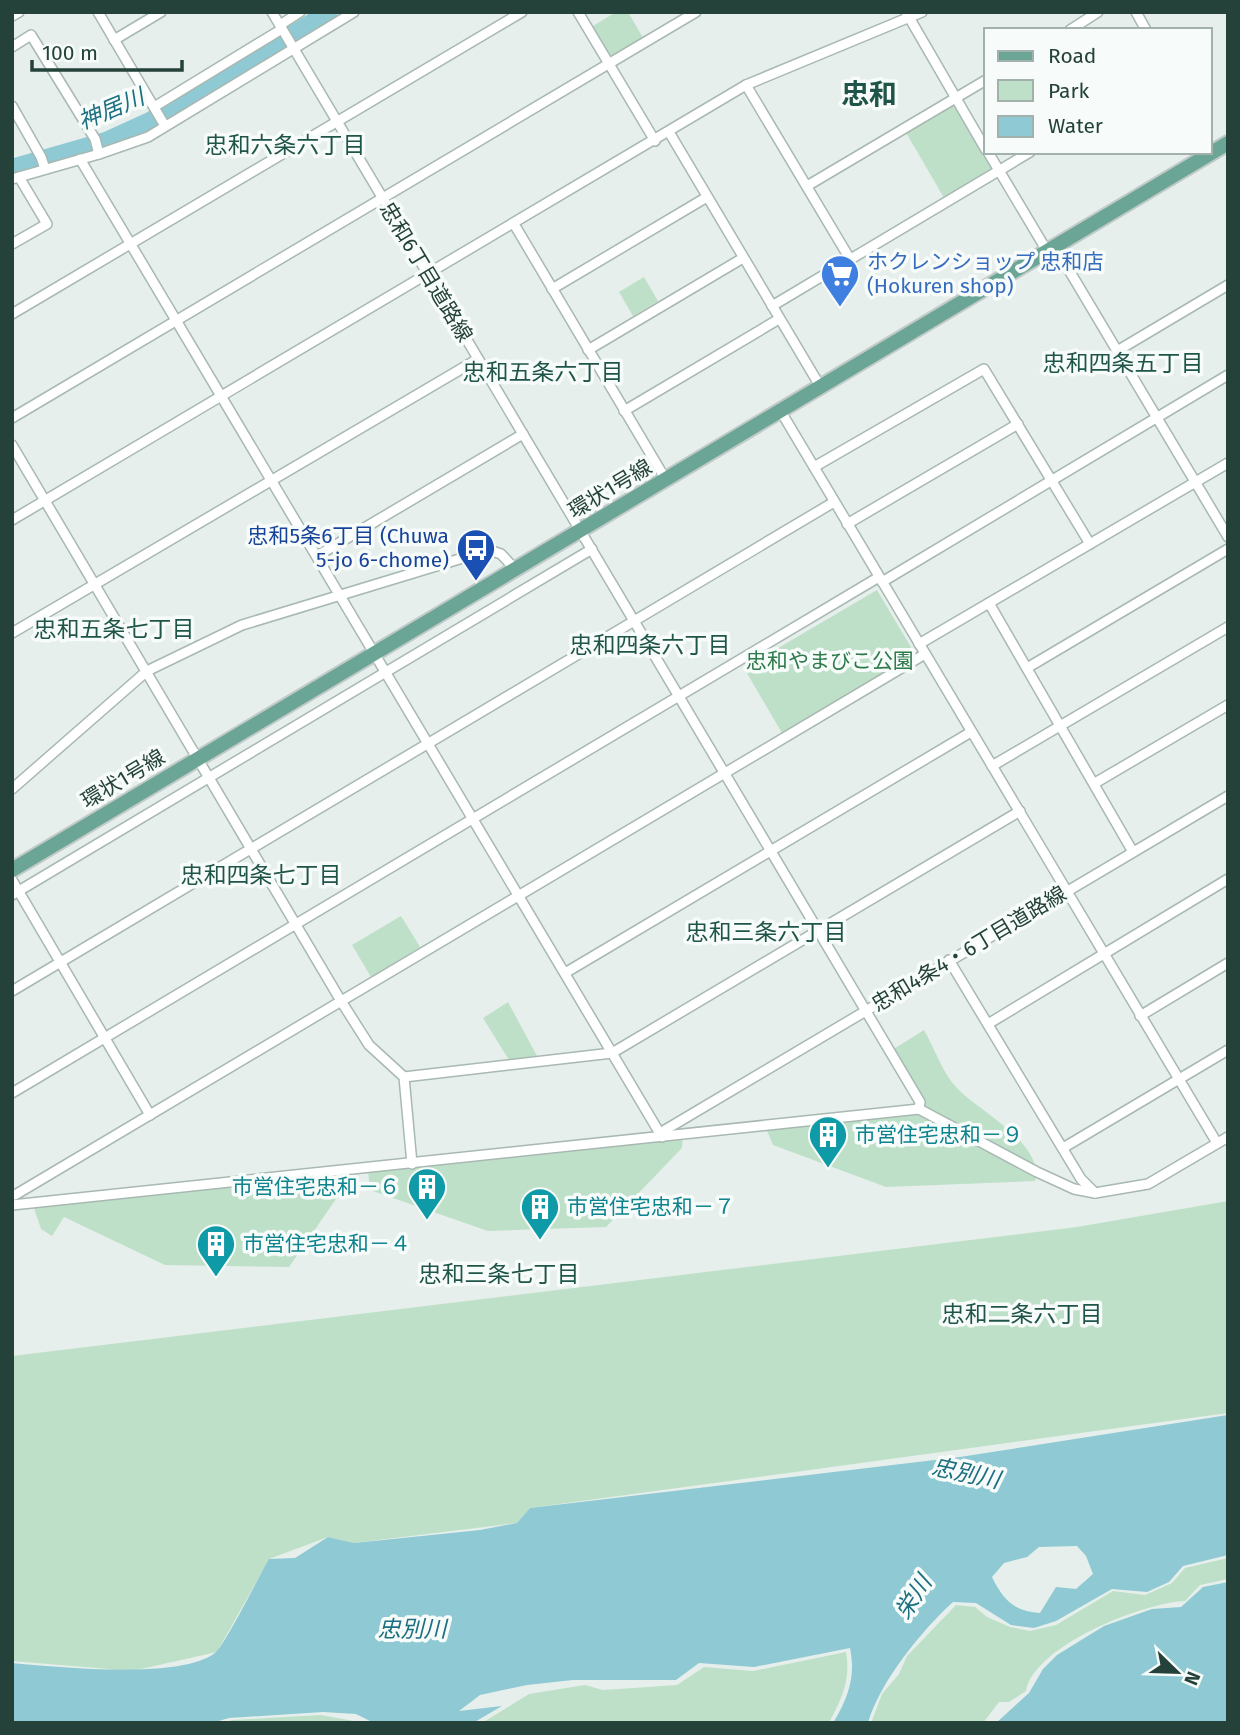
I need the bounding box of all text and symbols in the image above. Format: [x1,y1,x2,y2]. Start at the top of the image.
scale bar [32,28,182,72]
legend [984,28,1212,154]
text: 100 m [42,40,98,66]
text: Road [1048,43,1096,69]
district label: 忠和 [841,78,897,111]
text: Park [1048,78,1090,104]
water label: 神居川 [74,81,151,135]
text: Water [1048,113,1103,139]
district label: 忠和六条六丁目 [205,131,366,159]
street label: 忠和6丁目道路線 [374,198,478,346]
place label: ホクレンショップ 忠和店 (Hokuren shop) [867,249,1104,299]
supermarket icon: ホクレンショップ 忠和店 (Hokuren shop) [819,253,861,308]
district label: 忠和四条五丁目 [1043,349,1204,377]
district label: 忠和五条六丁目 [463,358,624,386]
street label: 環状1号線 [563,454,657,524]
place label: 忠和5条6丁目 (Chuwa 5-jo 6-chome) [248,523,449,573]
bus stop icon: 忠和5条6丁目 (Chuwa 5-jo 6-chome) [455,527,497,582]
district label: 忠和五条七丁目 [34,615,195,643]
district label: 忠和四条六丁目 [570,631,731,659]
park label: 忠和やまびこ公園 [746,648,914,674]
street label: 環状1号線 [76,744,170,814]
district label: 忠和四条七丁目 [181,861,342,889]
street label: 忠和4条4・6丁目道路線 [867,881,1071,1017]
district label: 忠和三条六丁目 [686,918,847,946]
building icon: 市営住宅忠和－９ [807,1114,849,1169]
place label: 市営住宅忠和－９ [855,1122,1023,1148]
building icon: 市営住宅忠和－６ [406,1166,448,1221]
place label: 市営住宅忠和－６ [232,1174,400,1200]
building icon: 市営住宅忠和－７ [519,1186,561,1241]
place label: 市営住宅忠和－７ [567,1194,735,1220]
building icon: 市営住宅忠和－４ [195,1223,237,1278]
place label: 市営住宅忠和－４ [243,1231,411,1257]
district label: 忠和三条七丁目 [419,1260,580,1288]
district label: 忠和二条六丁目 [942,1300,1103,1328]
water label: 忠別川 [929,1452,1006,1494]
water label: 栄川 [889,1568,939,1624]
water label: 忠別川 [378,1615,450,1643]
north arrow [1142,1637,1212,1707]
text: N [1179,1668,1205,1689]

